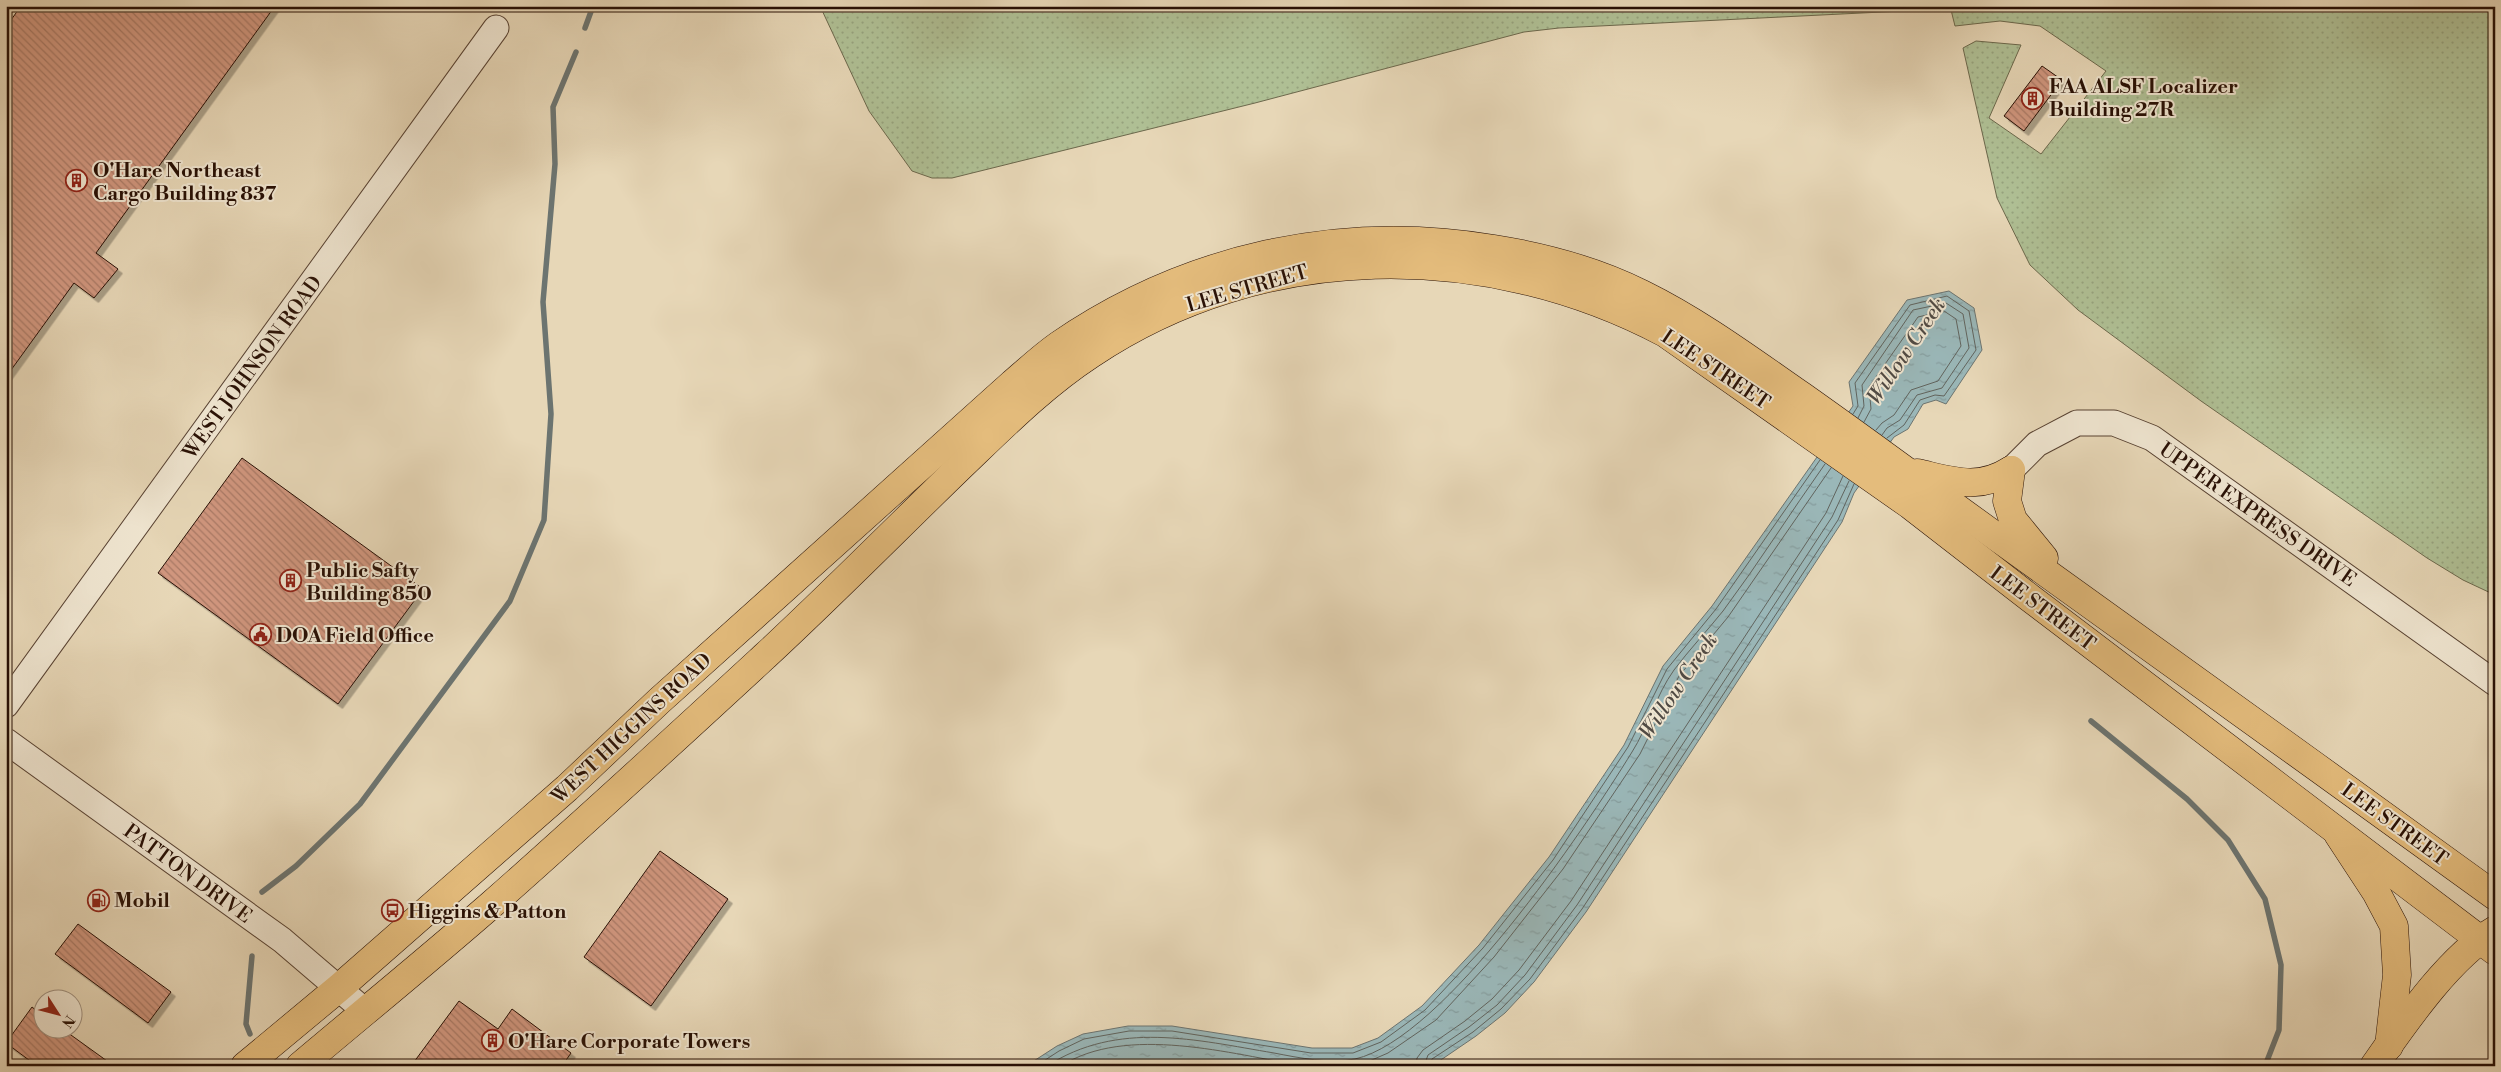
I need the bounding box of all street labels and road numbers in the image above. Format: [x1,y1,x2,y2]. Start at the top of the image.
street label: LEE STREET [1184,260,1311,319]
street label: WEST JOHNSON ROAD [178,271,328,465]
street label: LEE STREET [1656,325,1774,416]
street label: UPPER EXPRESS DRIVE [2154,438,2361,593]
street label: LEE STREET [1984,561,2100,657]
street label: WEST HIGGINS ROAD [546,648,717,811]
street label: LEE STREET [2336,778,2452,872]
street label: PATTON DRIVE [118,819,256,929]

